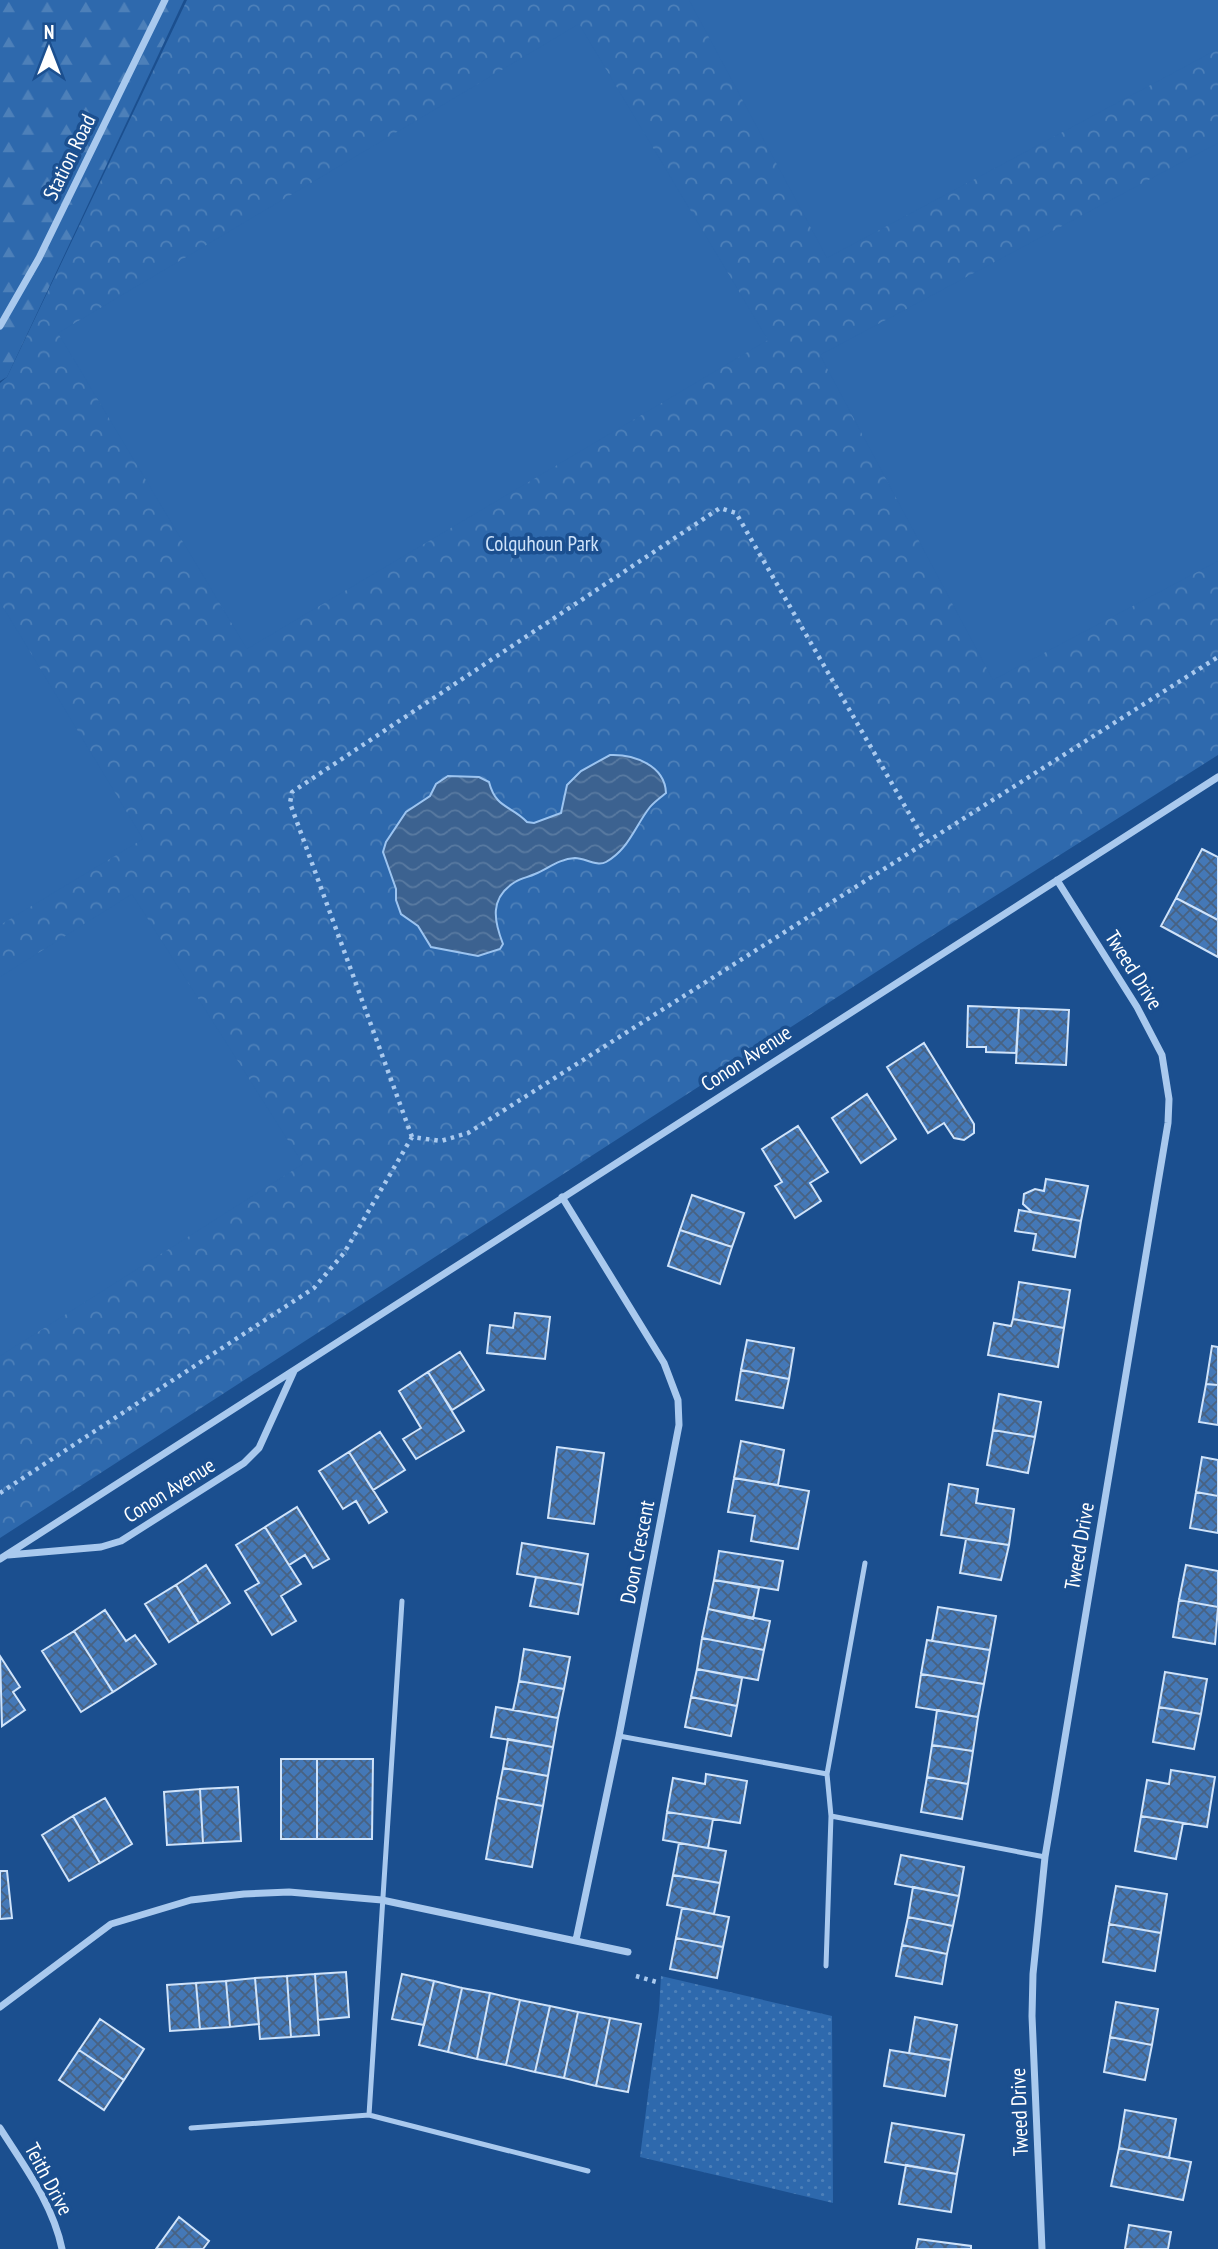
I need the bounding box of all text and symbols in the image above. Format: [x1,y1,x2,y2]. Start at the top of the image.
north arrow [14,14,84,84]
text: N [44,20,54,44]
street label: Station Road [37,110,101,204]
park label: Colquhoun Park [485,530,599,557]
street label: Tweed Drive [1099,925,1169,1015]
street label: Conon Avenue [696,1019,796,1097]
street label: Conon Avenue [118,1451,220,1529]
street label: Doon Crescent [614,1498,660,1606]
street label: Tweed Drive [1058,1500,1100,1592]
street label: Tweed Drive [1004,2067,1034,2157]
street label: Teith Drive [19,2138,79,2220]

